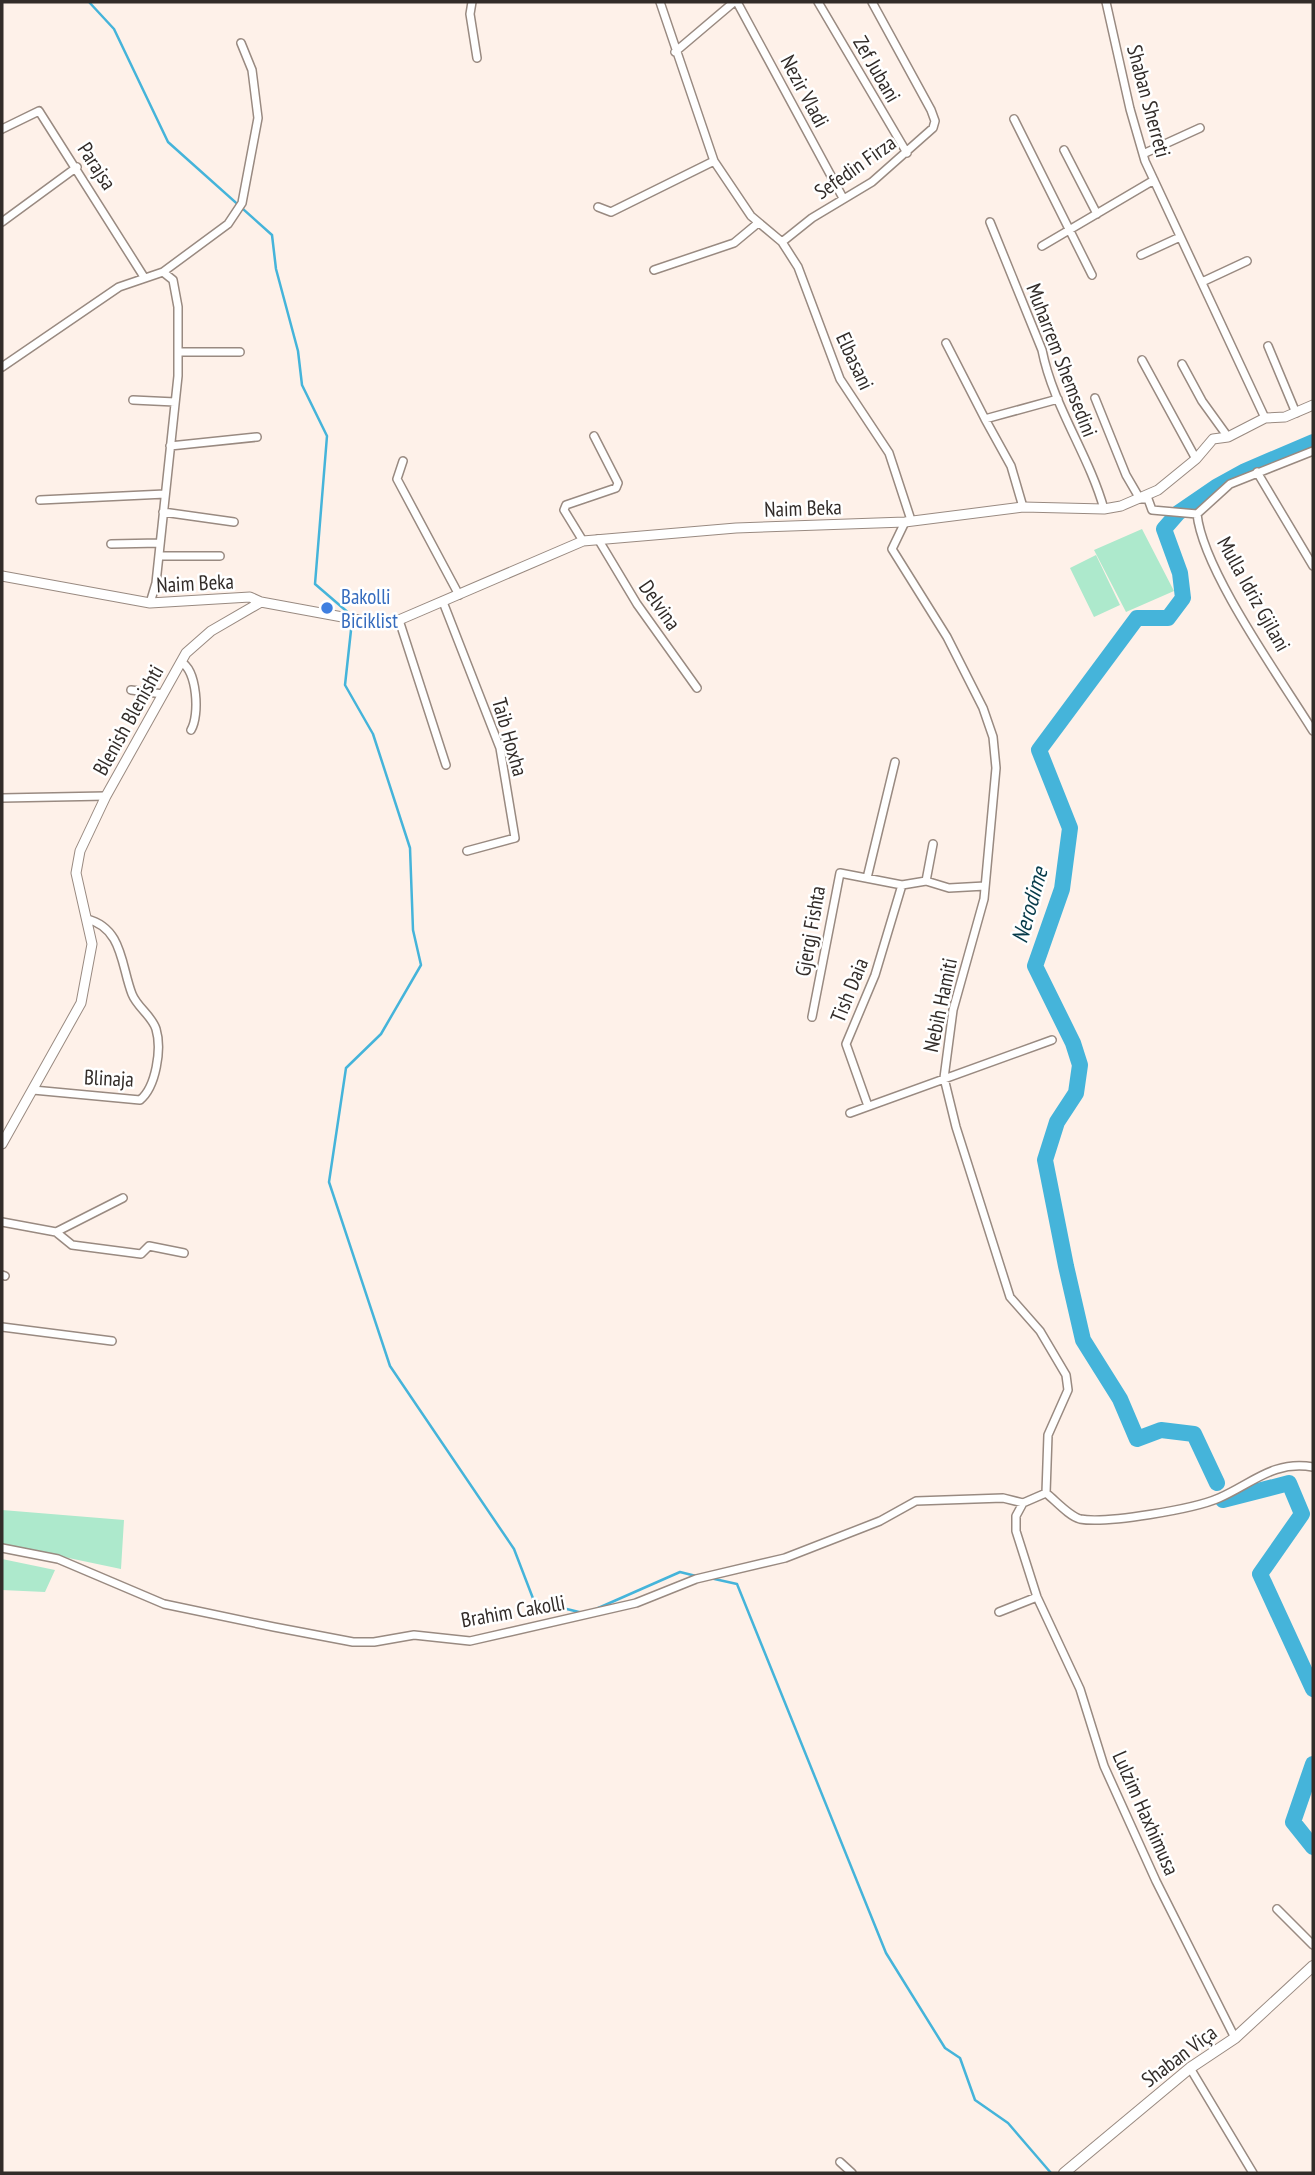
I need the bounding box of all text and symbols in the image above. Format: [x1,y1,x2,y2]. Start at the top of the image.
street label: Zef Jubani [847,31,907,107]
street label: Shaban Sherreti [1121,42,1177,160]
street label: Nezir Vladi [775,50,835,132]
street label: Sefedin Firza [809,129,901,205]
street label: Parajsa [72,137,122,195]
street label: Muharrem Shemsedini [1020,279,1104,441]
street label: Elbasani [830,328,880,394]
street label: Naim Beka [764,493,842,523]
street label: Mulla Idriz Gjilani [1211,532,1297,656]
street label: Naim Beka [156,567,234,599]
street label: Delvina [633,575,687,635]
place label: Bakolli Biciklist [341,583,398,634]
marker: Bakolli Biciklist [319,600,335,616]
street label: Blenish Blenishti [87,660,169,780]
street label: Taib Hoxha [486,695,534,779]
water label: Nerodime [1004,862,1054,946]
street label: Gjergj Fishta [789,884,831,978]
street label: Tish Daia [824,954,874,1026]
street label: Nebih Hamiti [917,955,963,1055]
street label: Blinaja [83,1063,135,1093]
street label: Brahim Cakolli [459,1589,567,1633]
street label: Lulzim Haxhimusa [1107,1747,1185,1879]
street label: Shaban Viça [1136,2019,1222,2093]

